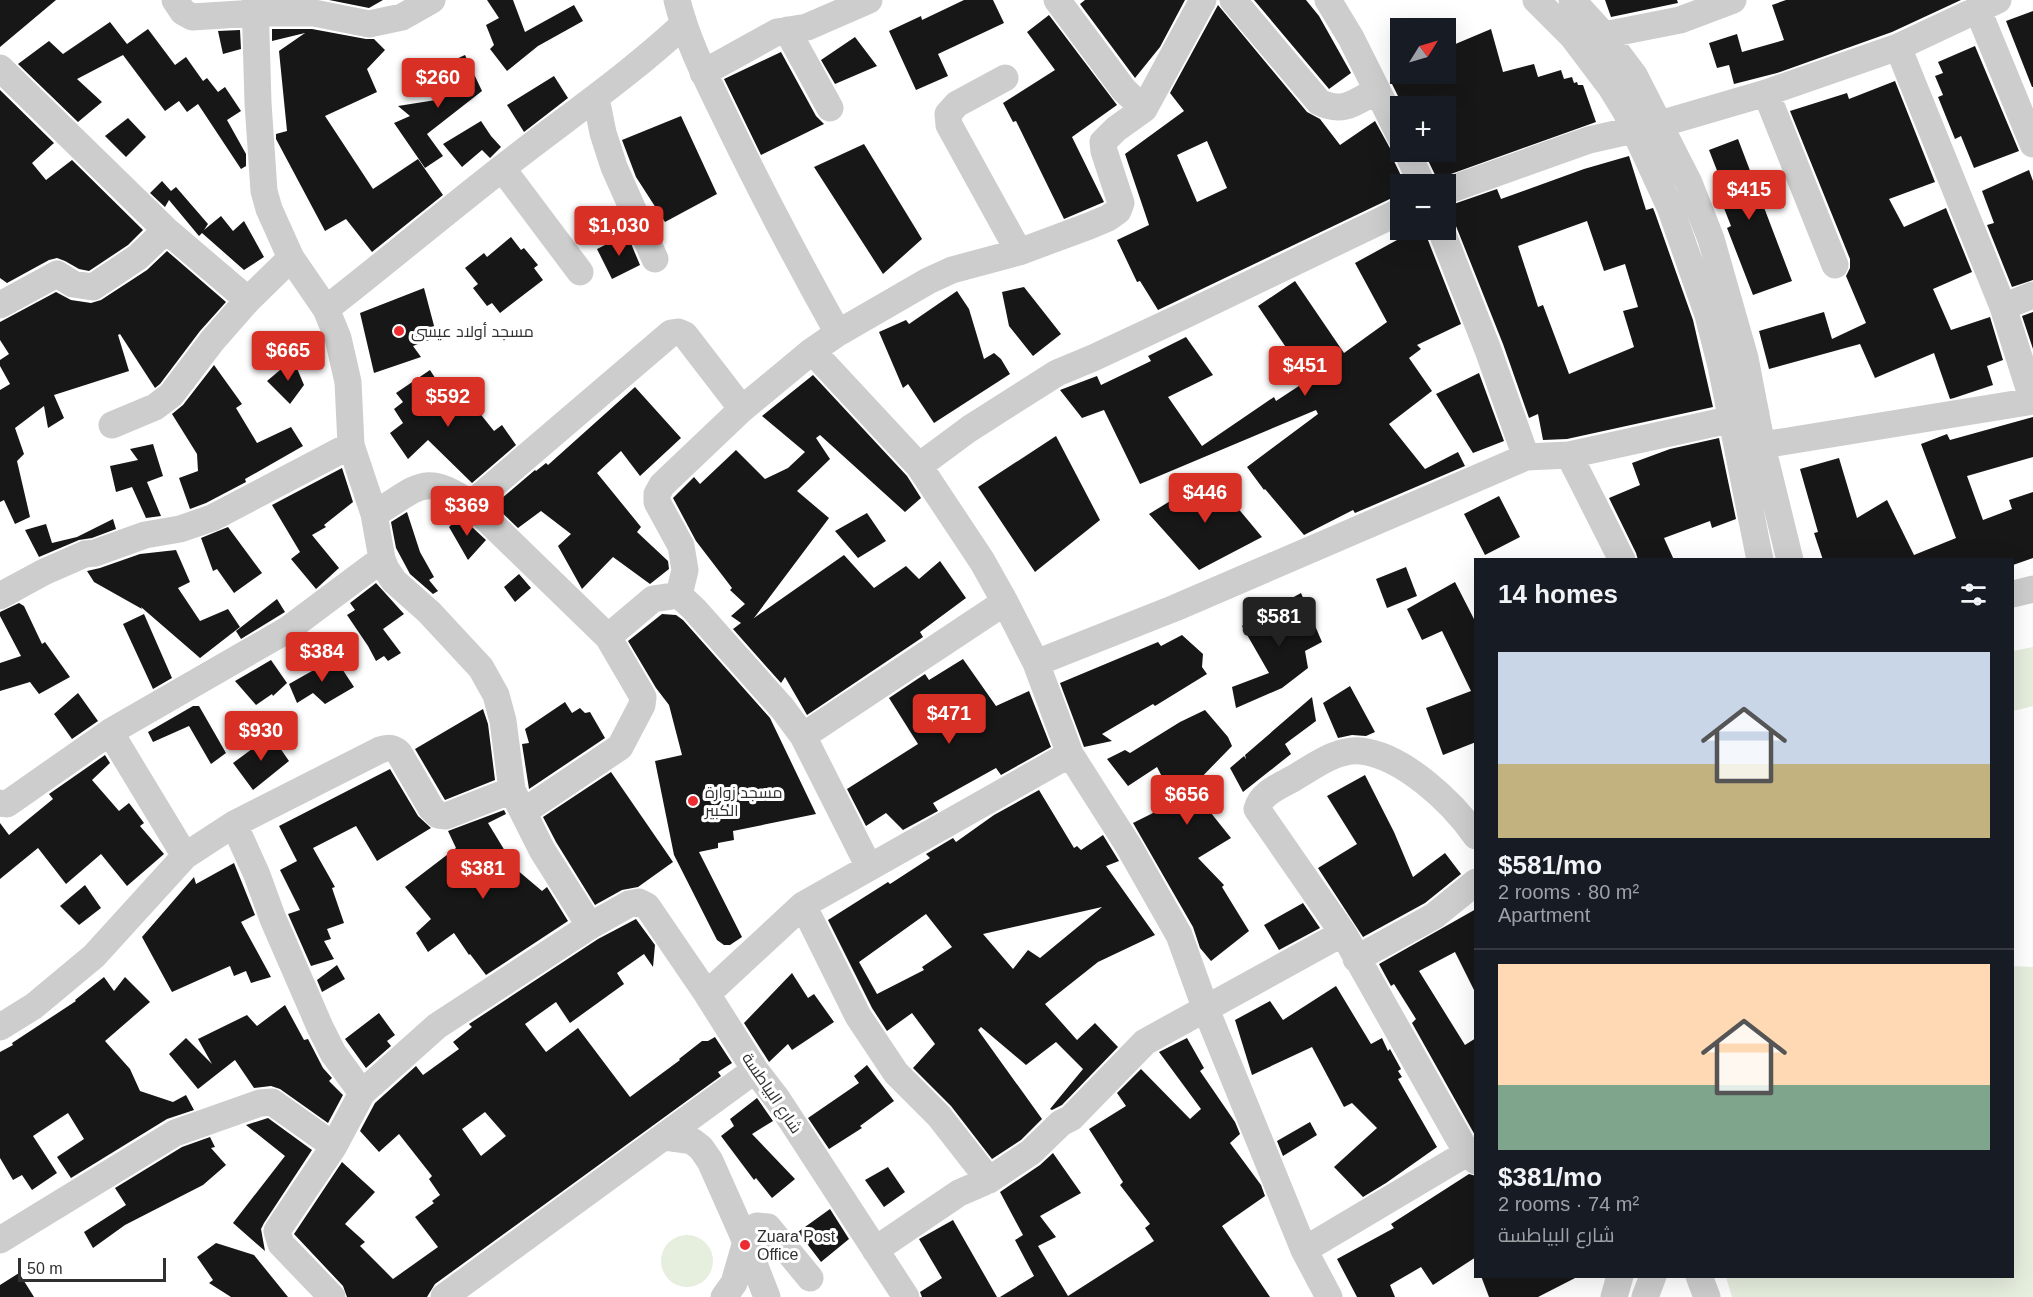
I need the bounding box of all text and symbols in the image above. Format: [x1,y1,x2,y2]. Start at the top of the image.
north arrow [1390,18,1456,84]
map controls [1390,18,1456,240]
pin: $260 [402,58,474,109]
text: $260 [416,66,460,88]
button: + [1390,96,1456,162]
pin: $415 [1713,170,1785,221]
button: − [1390,174,1456,240]
text: $415 [1727,178,1771,200]
pin: $1,030 [570,206,668,257]
text: $1,030 [588,214,650,236]
place label: مسجد أولاد عيسى [411,322,534,342]
marker: مسجد أولاد عيسى [392,324,406,338]
pin: $665 [252,331,324,382]
text: $665 [266,339,310,361]
pin: $451 [1269,346,1341,397]
text: $451 [1283,354,1327,376]
pin: $592 [412,377,484,428]
text: $592 [426,385,470,407]
pin: $446 [1169,473,1241,524]
text: $446 [1183,481,1227,503]
pin: $369 [431,486,503,537]
text: $369 [445,494,489,516]
icon: filters [1957,578,1990,611]
text: 14 homes [1498,579,1618,609]
pin: $581 [1243,597,1315,648]
text: $581 [1257,605,1301,627]
pin: $384 [286,632,358,683]
text: $384 [300,640,344,662]
icon: home [1690,691,1798,799]
pin: $471 [913,694,985,745]
text: $471 [927,702,971,724]
pin: $930 [225,711,297,762]
text: $930 [239,719,283,741]
pin: $656 [1151,775,1223,826]
text: $656 [1165,783,1209,805]
place label: مسجد زوارة الكبير [704,784,782,820]
marker: مسجد زوارة الكبير [686,794,700,808]
pin: $381 [447,849,519,900]
text: $581/mo [1498,850,1602,880]
text: $381 [461,857,505,879]
text: 2 rooms · 80 m² [1498,881,1639,903]
text: Apartment [1498,904,1590,926]
icon: home [1690,1003,1798,1111]
street label: شارع البياطسة [736,1050,805,1138]
text: $381/mo [1498,1162,1602,1192]
text: 2 rooms · 74 m² [1498,1193,1639,1215]
text: شارع البياطسة [1498,1224,1614,1246]
place label: Zuara Post Office [757,1228,836,1263]
marker: Zuara Post Office [738,1238,752,1252]
scale bar [18,1255,166,1282]
text: 50 m [27,1260,63,1277]

